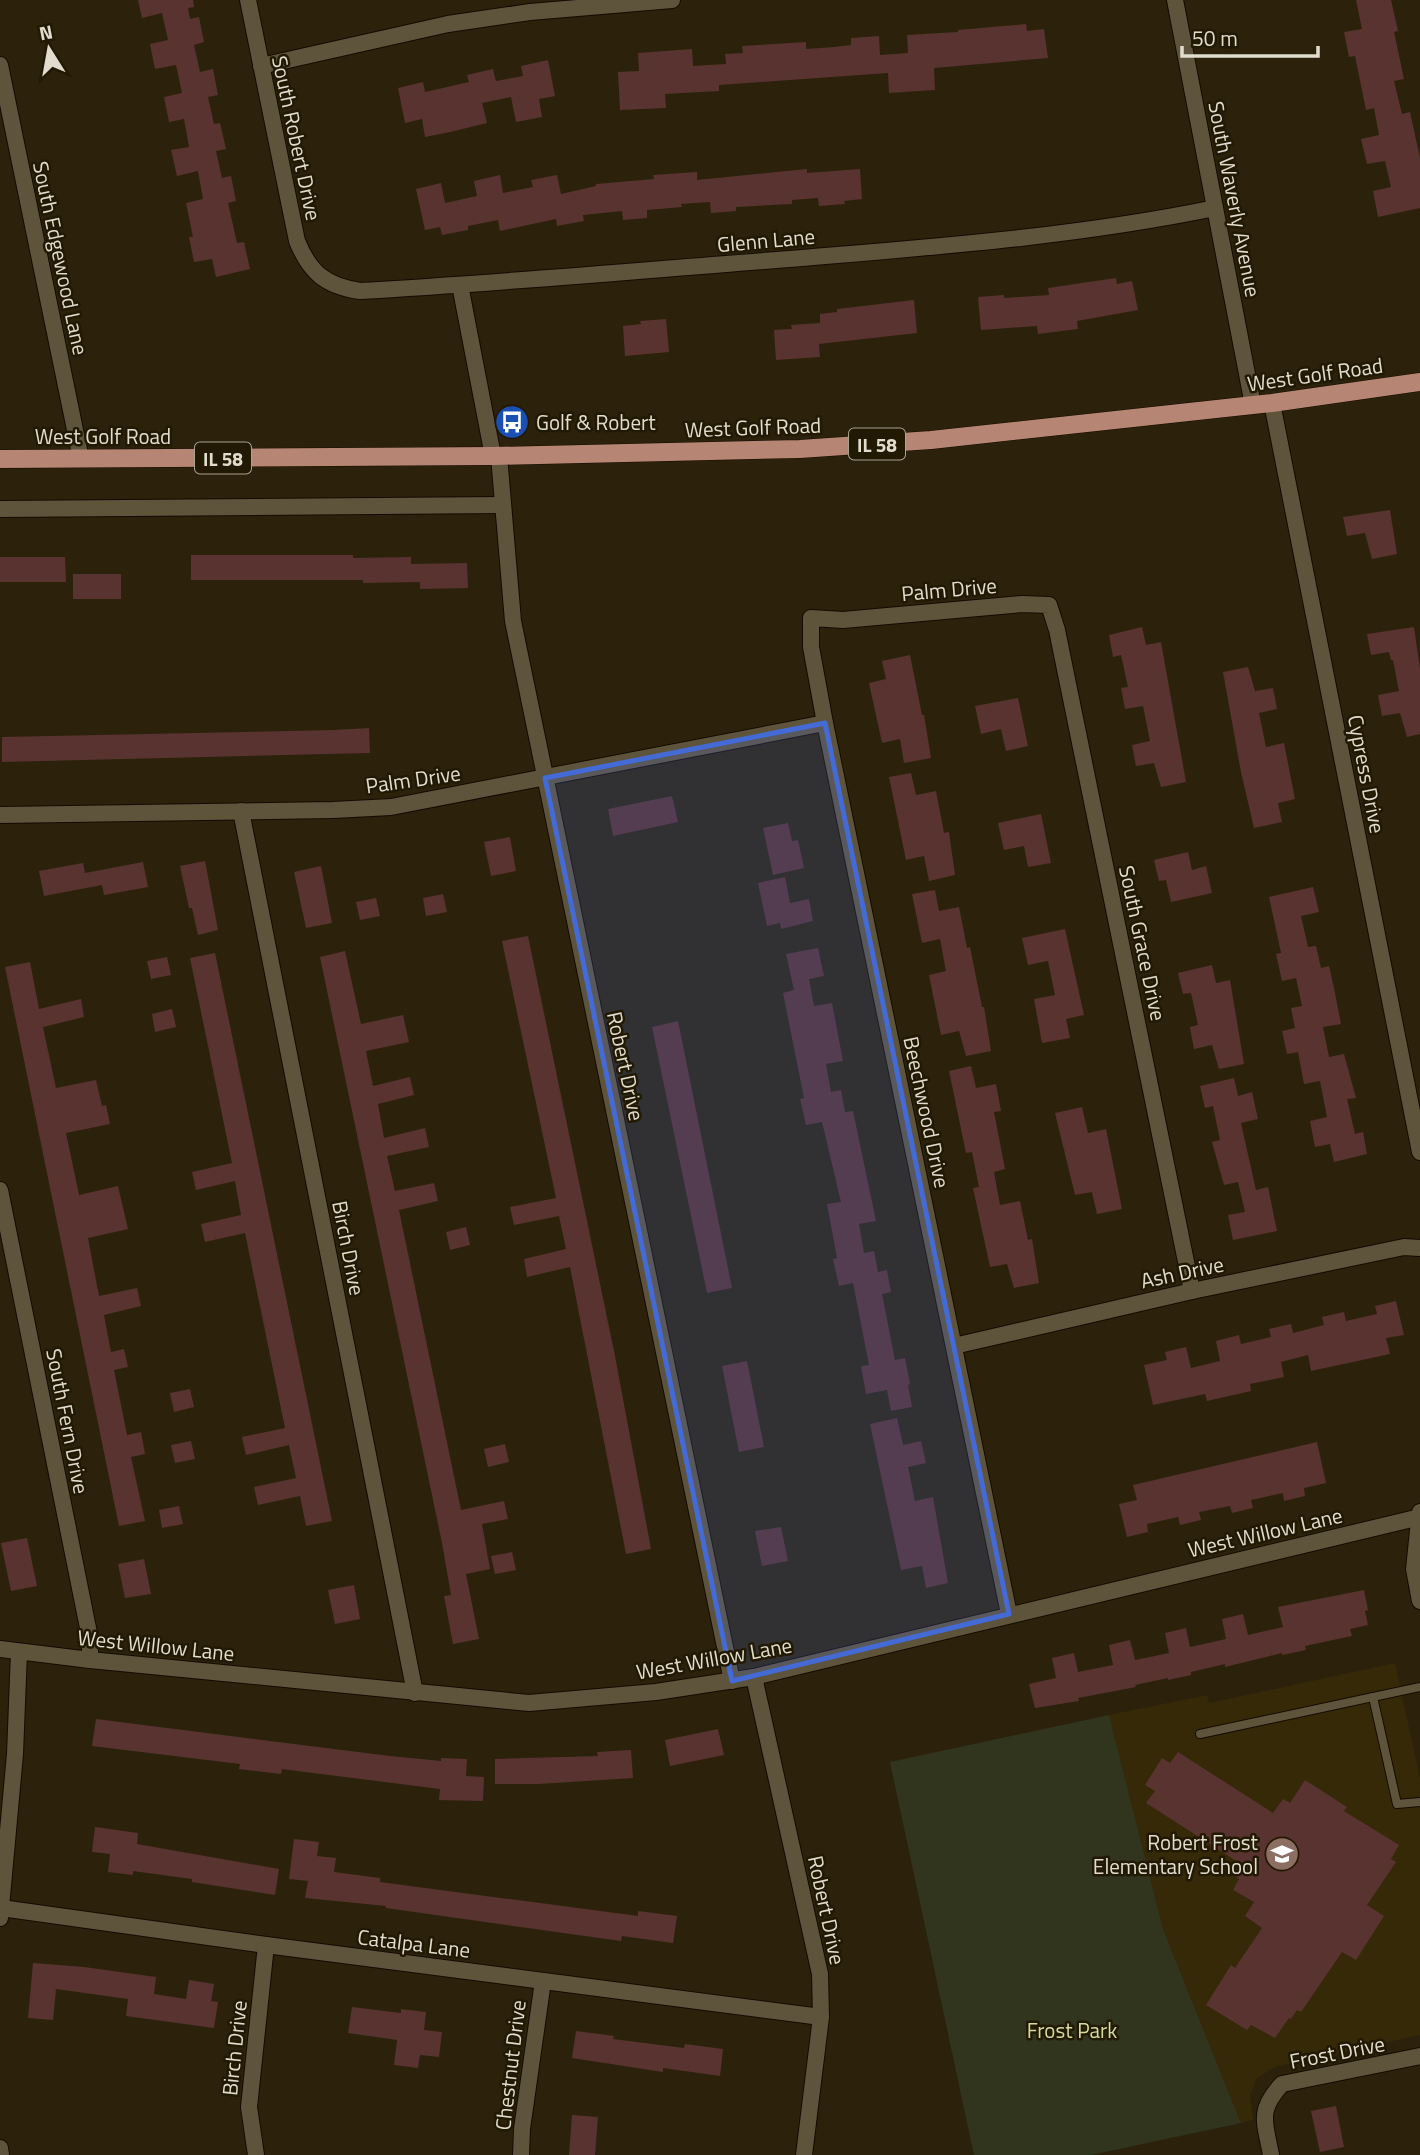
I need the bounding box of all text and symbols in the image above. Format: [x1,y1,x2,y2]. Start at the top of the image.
north arrow [14,14,84,84]
scale bar [1182,14,1318,58]
text: N [36,16,55,47]
text: 50 m [1192,22,1238,54]
street label: South Robert Drive [264,53,330,223]
street label: South Waverly Avenue [1200,98,1270,300]
street label: South Edgewood Lane [25,158,97,358]
street label: Glenn Lane [716,220,816,260]
street label: West Golf Road [1245,349,1385,399]
bus stop icon: Golf & Robert [493,403,531,441]
place label: Golf & Robert [536,406,656,438]
street label: West Golf Road [684,409,822,445]
street label: West Golf Road [35,420,171,452]
road number: IL 58 [849,428,905,460]
road number: IL 58 [195,442,251,474]
street label: Palm Drive [900,569,998,609]
street label: Cypress Drive [1340,712,1394,836]
street label: Palm Drive [363,756,463,802]
street label: South Grace Drive [1111,862,1175,1024]
street label: Robert Drive [599,1009,653,1123]
street label: Beechwood Drive [895,1033,959,1191]
street label: Birch Drive [324,1198,374,1298]
street label: Ash Drive [1138,1248,1226,1296]
street label: South Fern Drive [38,1346,98,1496]
street label: West Willow Lane [1185,1499,1345,1565]
street label: West Willow Lane [76,1621,236,1669]
street label: West Willow Lane [634,1629,794,1687]
place label: Robert Frost Elementary School [1093,1826,1259,1882]
school or university icon: Robert Frost Elementary School [1263,1835,1301,1873]
street label: Robert Drive [800,1853,854,1967]
street label: Catalpa Lane [356,1920,472,1966]
street label: Chestnut Drive [486,1998,534,2132]
street label: Birch Drive [213,1999,255,2097]
park label: Frost Park [1027,2014,1117,2046]
street label: Frost Drive [1287,2027,1387,2077]

